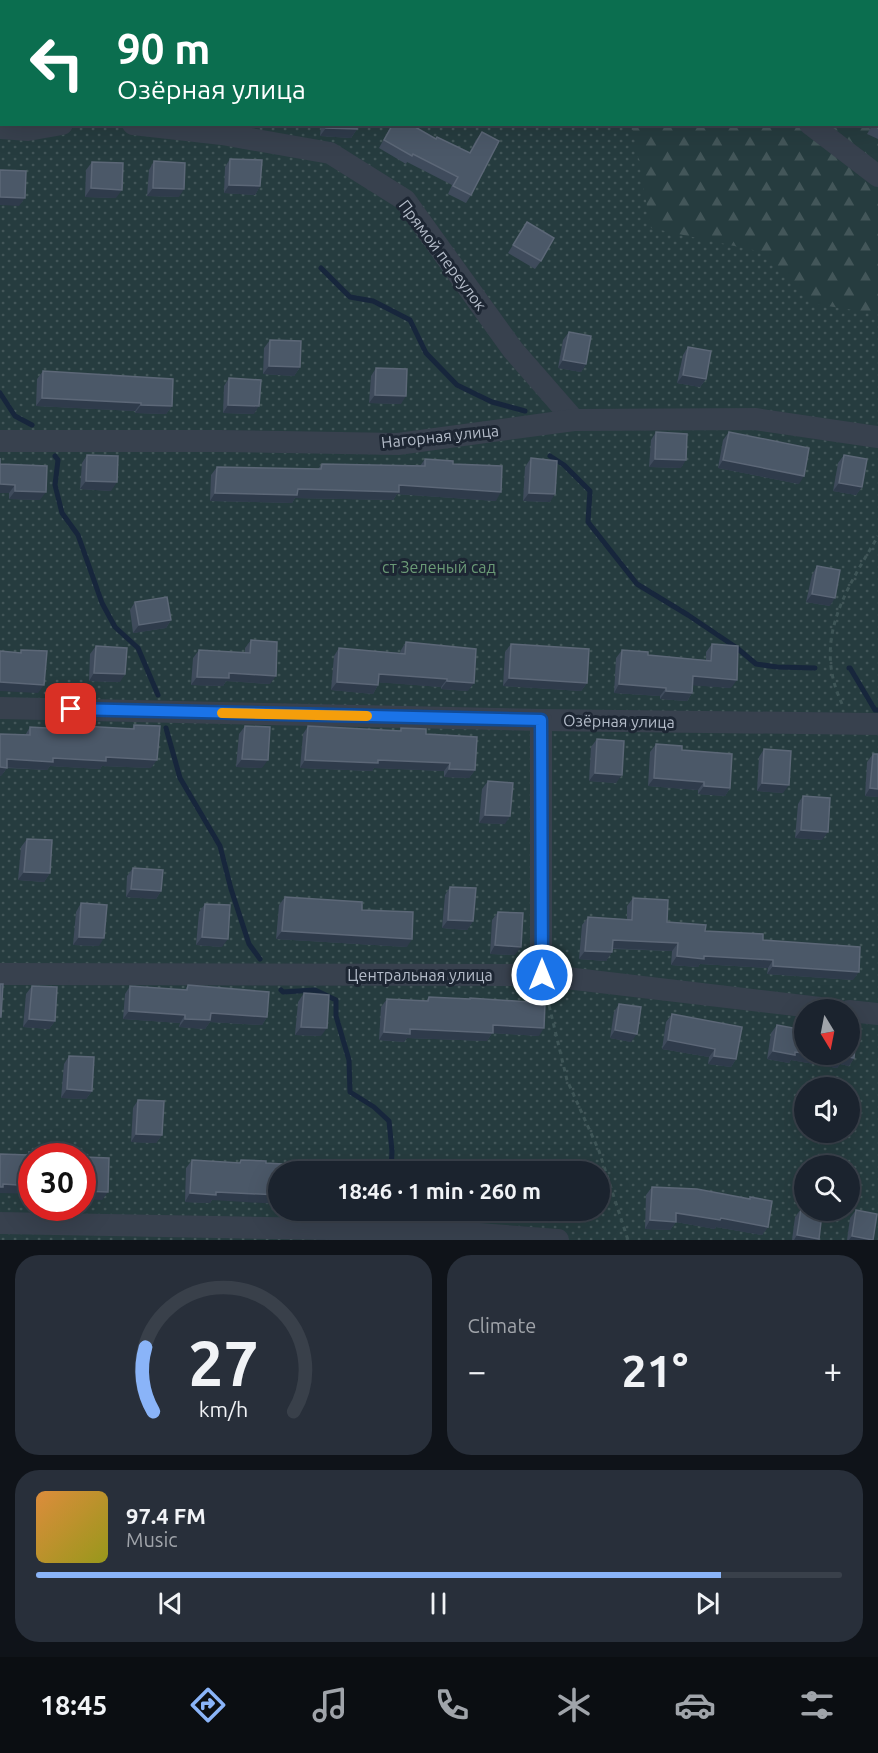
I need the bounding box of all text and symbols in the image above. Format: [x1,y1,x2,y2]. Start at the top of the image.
icon: left [18,24,96,102]
text: 90 m [117,25,211,72]
text: Озёрная улица [117,74,306,104]
street label: Прямой переулок [396,196,490,314]
street label: Нагорная улица [380,421,500,451]
park label: ст Зеленый сад [382,558,496,576]
pin [45,683,96,734]
icon: arrive [54,692,87,725]
street label: Озёрная улица [563,711,675,731]
position arrow [510,943,574,1007]
street label: Центральная улица [347,966,493,984]
north arrow [794,999,860,1065]
map controls [794,999,860,1221]
button: sound [794,1077,860,1143]
speed limit sign: 30 [18,1143,96,1221]
button: search [794,1155,860,1221]
text: 18:46 · 1 min · 260 m [337,1178,541,1203]
text: Climate [468,1314,536,1337]
text: 27 [188,1328,258,1398]
text: 21° [621,1345,688,1396]
text: − [468,1352,486,1389]
text: + [823,1352,842,1389]
text: km/h [198,1397,248,1421]
text: 97.4 FM [126,1503,206,1528]
text: Music [126,1528,178,1551]
icon: previous [154,1587,187,1620]
icon: pause [422,1587,455,1620]
icon: next [691,1587,724,1620]
icon: directions [187,1684,229,1726]
icon: music [309,1684,351,1726]
icon: phone [431,1684,473,1726]
icon: climate [553,1684,595,1726]
icon: car [674,1684,716,1726]
icon: filters [796,1684,838,1726]
text: 18:45 [40,1690,107,1720]

